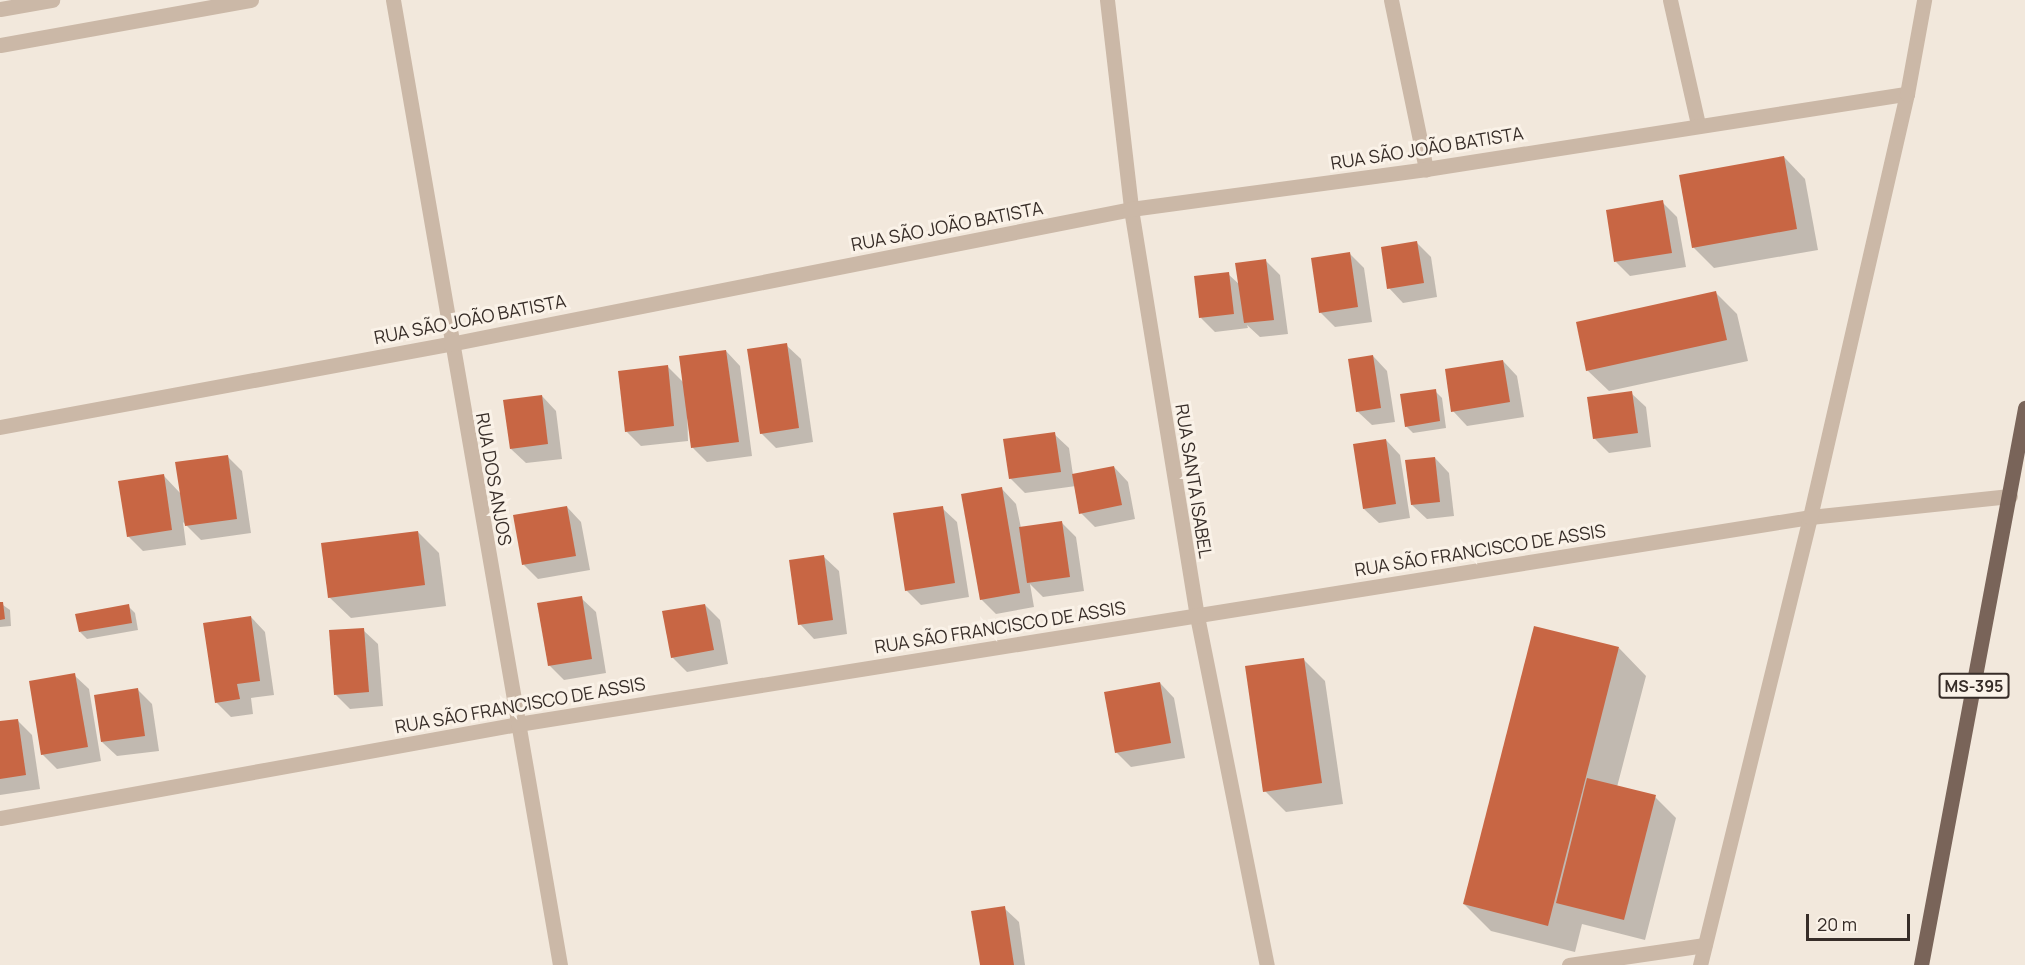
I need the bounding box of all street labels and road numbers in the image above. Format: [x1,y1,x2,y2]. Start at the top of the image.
street label: RUA SÃO JOÃO BATISTA [1329,122,1525,174]
street label: RUA SÃO JOÃO BATISTA [849,197,1045,255]
street label: RUA SÃO JOÃO BATISTA [372,290,568,348]
street label: RUA SANTA ISABEL [1171,402,1217,560]
street label: RUA DOS ANJOS [472,411,516,547]
street label: RUA SÃO FRANCISCO DE ASSIS [1353,519,1607,581]
street label: RUA SÃO FRANCISCO DE ASSIS [873,596,1127,658]
street label: RUA SÃO FRANCISCO DE ASSIS [393,672,647,738]
road number: MS-395 [1938,673,2010,699]

